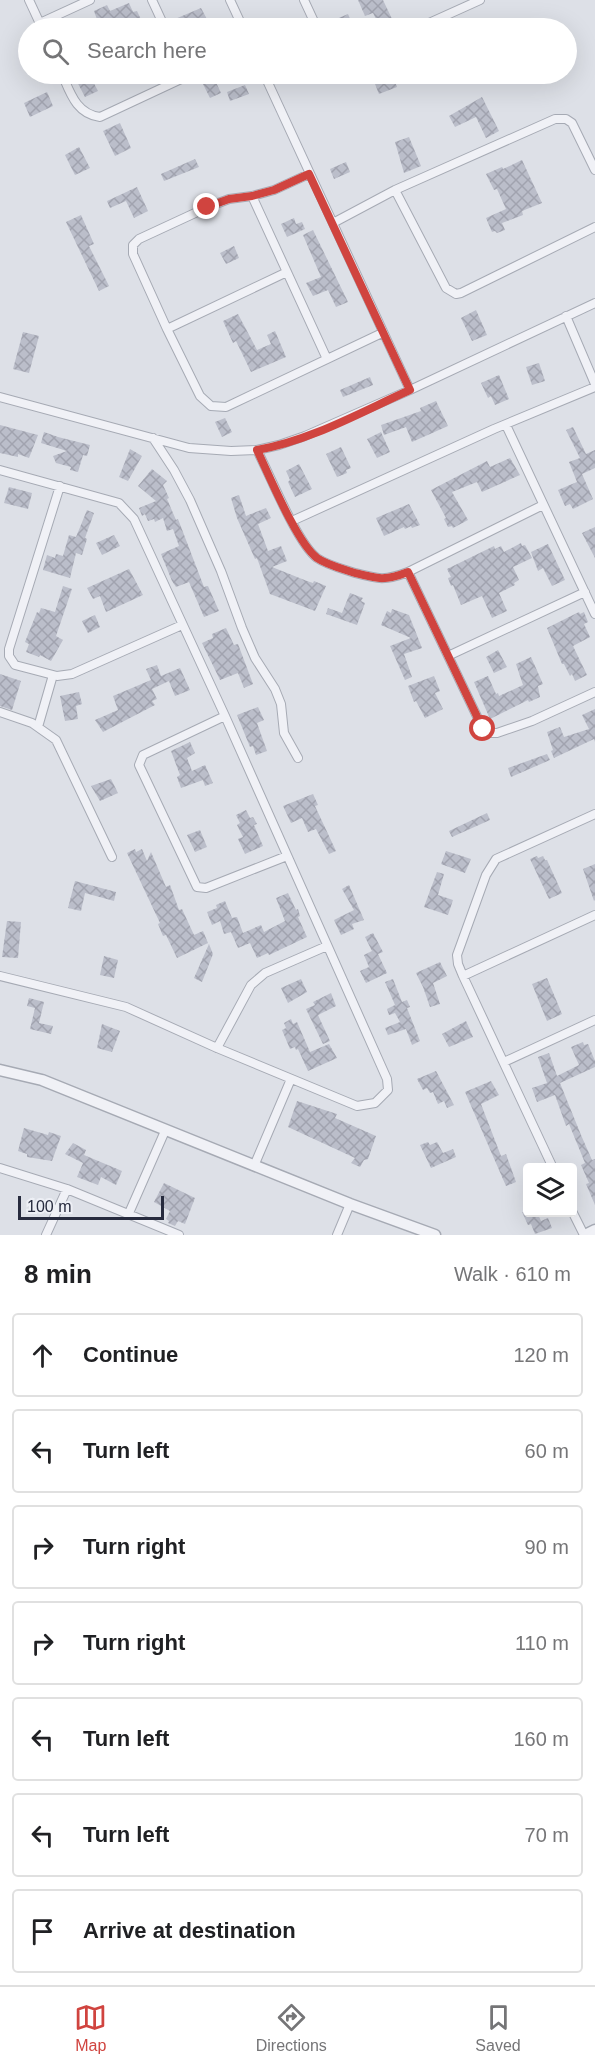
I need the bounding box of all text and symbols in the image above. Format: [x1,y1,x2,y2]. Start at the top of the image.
search box [18,18,577,84]
icon: search [39,35,72,68]
text: Search here [87,38,207,63]
route end [193,193,219,219]
route start [469,715,495,741]
map controls [523,1163,577,1217]
button: layers [523,1163,577,1217]
scale bar [18,1193,164,1220]
text: 100 m [27,1198,71,1215]
text: 8 min [24,1259,92,1289]
text: Walk · 610 m [454,1263,571,1285]
icon: ahead [26,1339,59,1372]
text: Continue [83,1342,178,1367]
text: 120 m [513,1344,569,1366]
icon: left [26,1435,59,1468]
text: Turn left [83,1438,169,1463]
text: 60 m [525,1440,569,1462]
icon: right [26,1531,59,1564]
text: Turn right [83,1534,185,1559]
text: 90 m [525,1536,569,1558]
icon: right [26,1627,59,1660]
text: Turn right [83,1630,185,1655]
text: 110 m [515,1632,569,1654]
icon: left [26,1723,59,1756]
text: Turn left [83,1726,169,1751]
text: 160 m [513,1728,569,1750]
icon: left [26,1819,59,1852]
text: Turn left [83,1822,169,1847]
text: 70 m [525,1824,569,1846]
icon: arrive [26,1915,59,1948]
text: Arrive at destination [83,1918,296,1943]
tab: Map [74,2001,107,2055]
tab: Directions [256,2001,327,2055]
tab: Saved [475,2001,521,2055]

